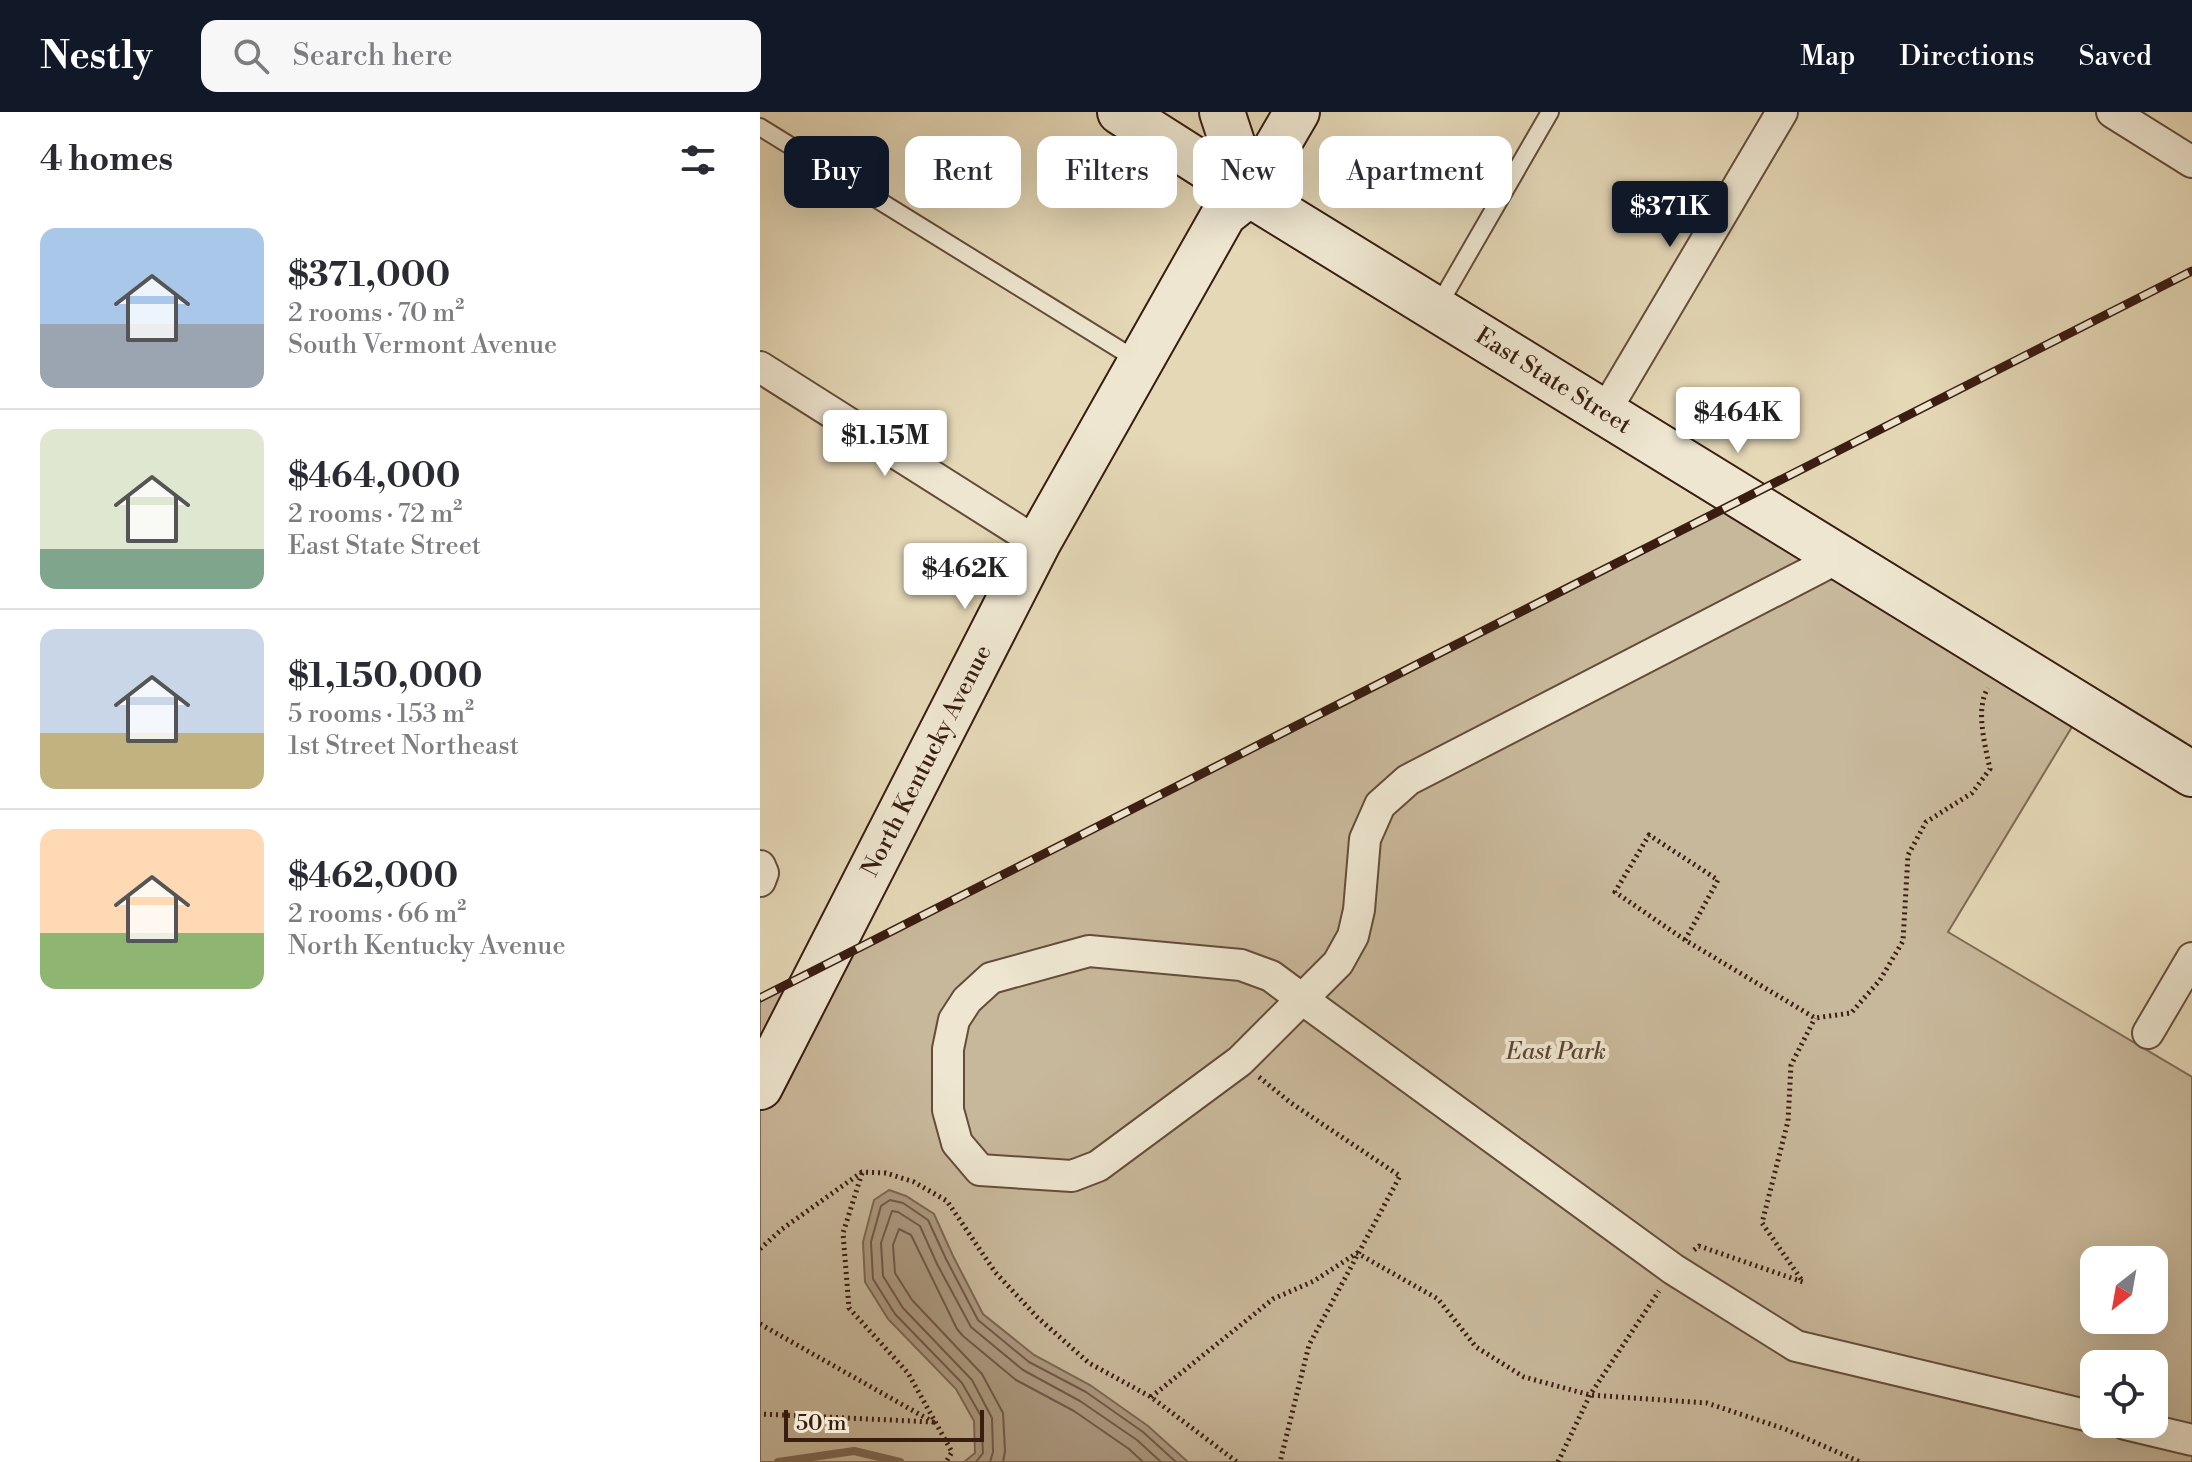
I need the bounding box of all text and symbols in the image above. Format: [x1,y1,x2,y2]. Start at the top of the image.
search box [201,20,761,92]
text: Nestly [40,33,153,80]
icon: search [229,34,273,78]
text: Search here [293,37,453,75]
text: Map [1800,39,1855,74]
text: Directions [1899,39,2034,74]
text: Saved [2078,39,2152,74]
chip: Buy [784,136,889,208]
chip: Rent [905,136,1021,208]
chip: Filters [1037,136,1177,208]
chip: New [1193,136,1303,208]
chip: Apartment [1319,136,1512,208]
icon: filters [676,138,720,182]
text: 4 homes [40,139,173,181]
pin: $371K [1614,181,1726,249]
text: $371K [1630,191,1710,223]
text: $371,000 [288,255,450,297]
icon: home [104,260,200,356]
text: 2 rooms · 70 m² [288,297,464,329]
street label: East State Street [1469,321,1637,441]
text: South Vermont Avenue [288,329,557,361]
pin: $464K [1682,387,1794,455]
text: $464K [1694,397,1782,429]
pin: $1.15M [820,410,950,478]
text: $1.15M [841,420,929,452]
text: $464,000 [288,456,460,498]
icon: home [104,461,200,557]
text: 2 rooms · 72 m² [288,498,462,530]
text: East State Street [288,530,481,562]
pin: $462K [909,543,1021,611]
text: $462K [922,553,1008,585]
street label: North Kentucky Avenue [855,640,999,882]
text: $1,150,000 [288,656,483,698]
icon: home [104,661,200,757]
text: 5 rooms · 153 m² [288,698,474,730]
text: 1st Street Northeast [288,730,519,762]
text: $462,000 [288,856,458,898]
icon: home [104,861,200,957]
text: 2 rooms · 66 m² [288,898,466,930]
text: North Kentucky Avenue [288,930,566,962]
park label: East Park [1505,1037,1606,1067]
north arrow [2080,1246,2168,1334]
map controls [2080,1246,2168,1438]
button: locate [2080,1350,2168,1438]
scale bar [784,1406,984,1442]
text: 50 m [796,1410,847,1437]

